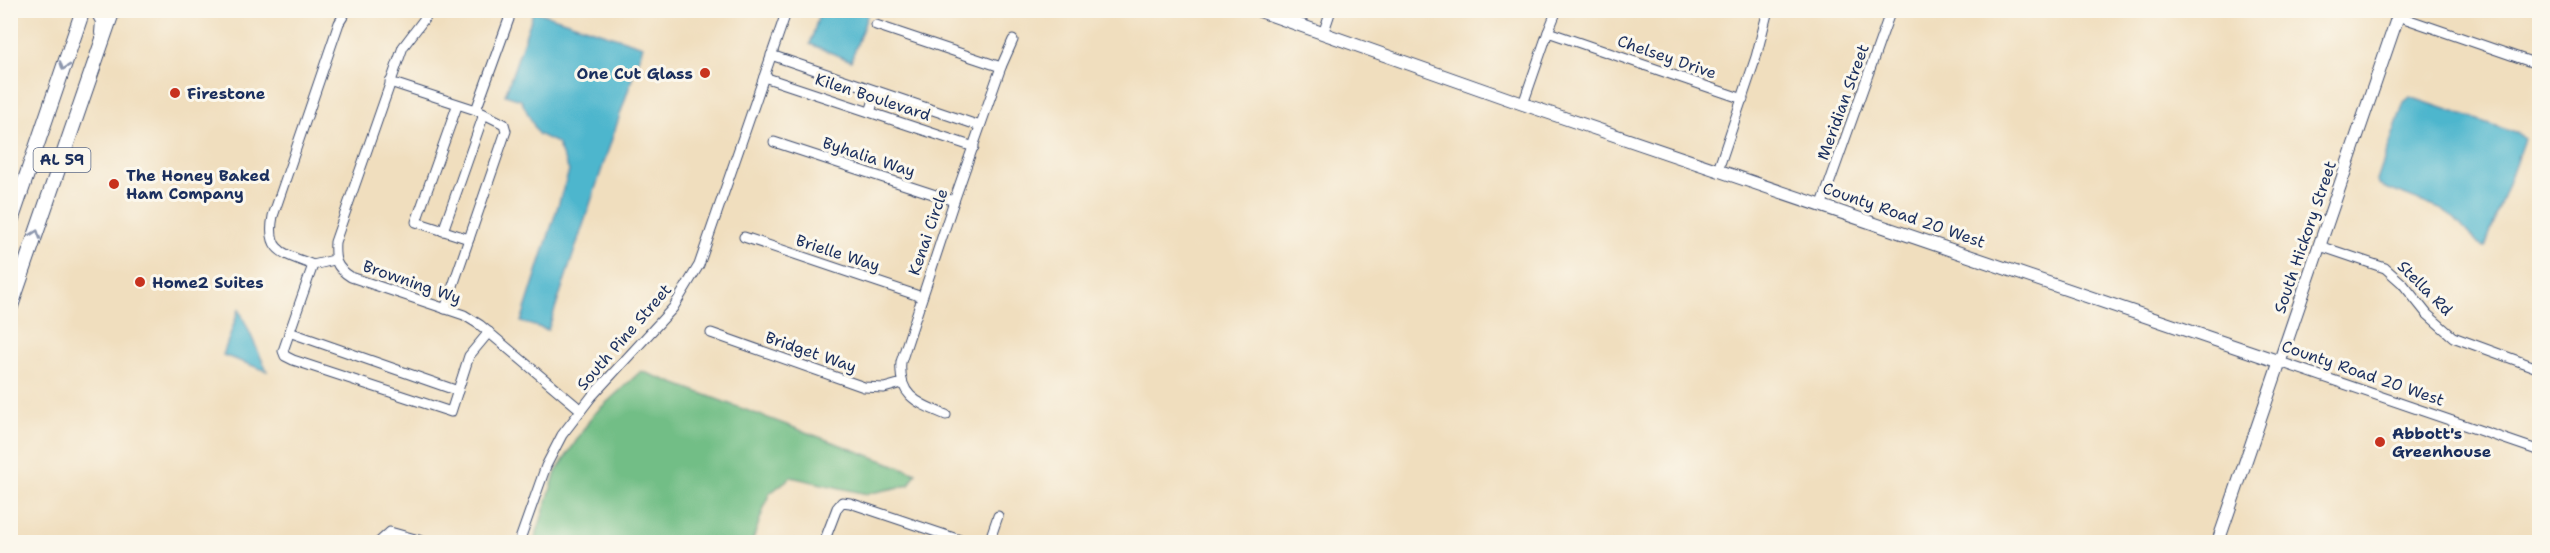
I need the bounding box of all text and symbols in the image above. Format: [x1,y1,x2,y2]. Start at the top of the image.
street label: Chelsey Drive [1615,30,1719,84]
street label: Meridian Street [1812,41,1874,163]
one-way arrow [59,60,71,71]
place label: One Cut Glass [577,63,693,84]
marker: One Cut Glass [698,66,712,80]
street label: Kilen Boulevard [813,68,933,126]
place label: Firestone [187,83,266,104]
marker: Firestone [168,86,182,100]
street label: Byhalia Way [820,132,918,182]
road number: AL 59 [34,148,90,172]
street label: South Hickory Street [2269,158,2341,316]
place label: The Honey Baked Ham Company [126,165,270,204]
marker: The Honey Baked Ham Company [107,177,121,191]
street label: County Road 20 West [1820,177,1988,253]
street label: Kenai Circle [903,186,953,278]
one-way arrow [29,229,42,240]
street label: Brielle Way [793,230,883,276]
street label: Browning Wy [360,255,464,309]
street label: Stella Rd [2393,256,2457,320]
place label: Home2 Suites [152,272,264,293]
marker: Home2 Suites [133,275,147,289]
street label: South Pine Street [572,279,676,395]
street label: Bridget Way [762,327,860,377]
street label: County Road 20 West [2279,335,2447,411]
place label: Abbott's Greenhouse [2392,423,2492,462]
marker: Abbott's Greenhouse [2373,435,2387,449]

